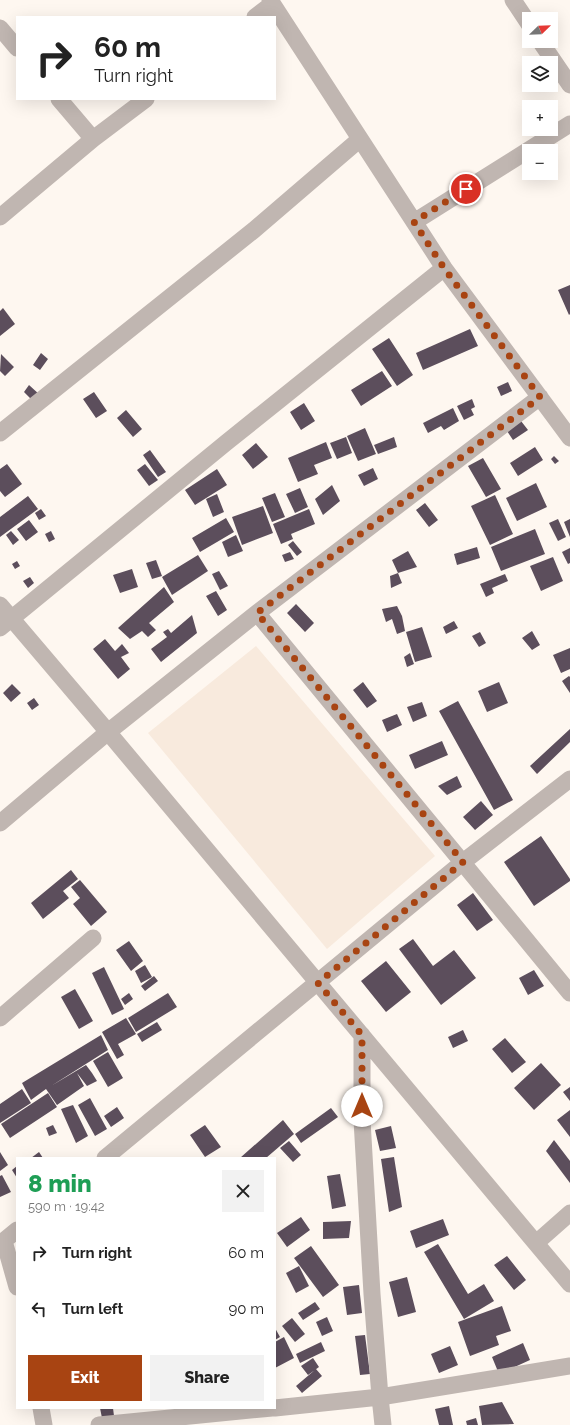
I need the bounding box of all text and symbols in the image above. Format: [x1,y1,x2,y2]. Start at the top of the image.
north arrow [522,12,558,48]
map controls [522,12,558,180]
text: 60 m [94,31,161,64]
icon: right [28,32,80,84]
button: layers [522,56,558,92]
text: Turn right [94,65,173,86]
button: + [522,100,558,136]
button: − [522,144,558,180]
pin [449,172,483,206]
icon: arrive [455,178,477,200]
position arrow [341,1085,383,1127]
text: 8 min [28,1169,92,1198]
button: close [222,1170,264,1212]
text: 590 m · 19:42 [28,1199,105,1214]
icon: right [28,1242,50,1264]
text: Turn right [62,1244,132,1262]
text: 60 m [228,1244,264,1262]
icon: left [28,1298,50,1320]
text: Turn left [62,1300,123,1318]
text: 90 m [228,1300,264,1318]
button: Exit [28,1355,142,1401]
button: Share [150,1355,264,1401]

